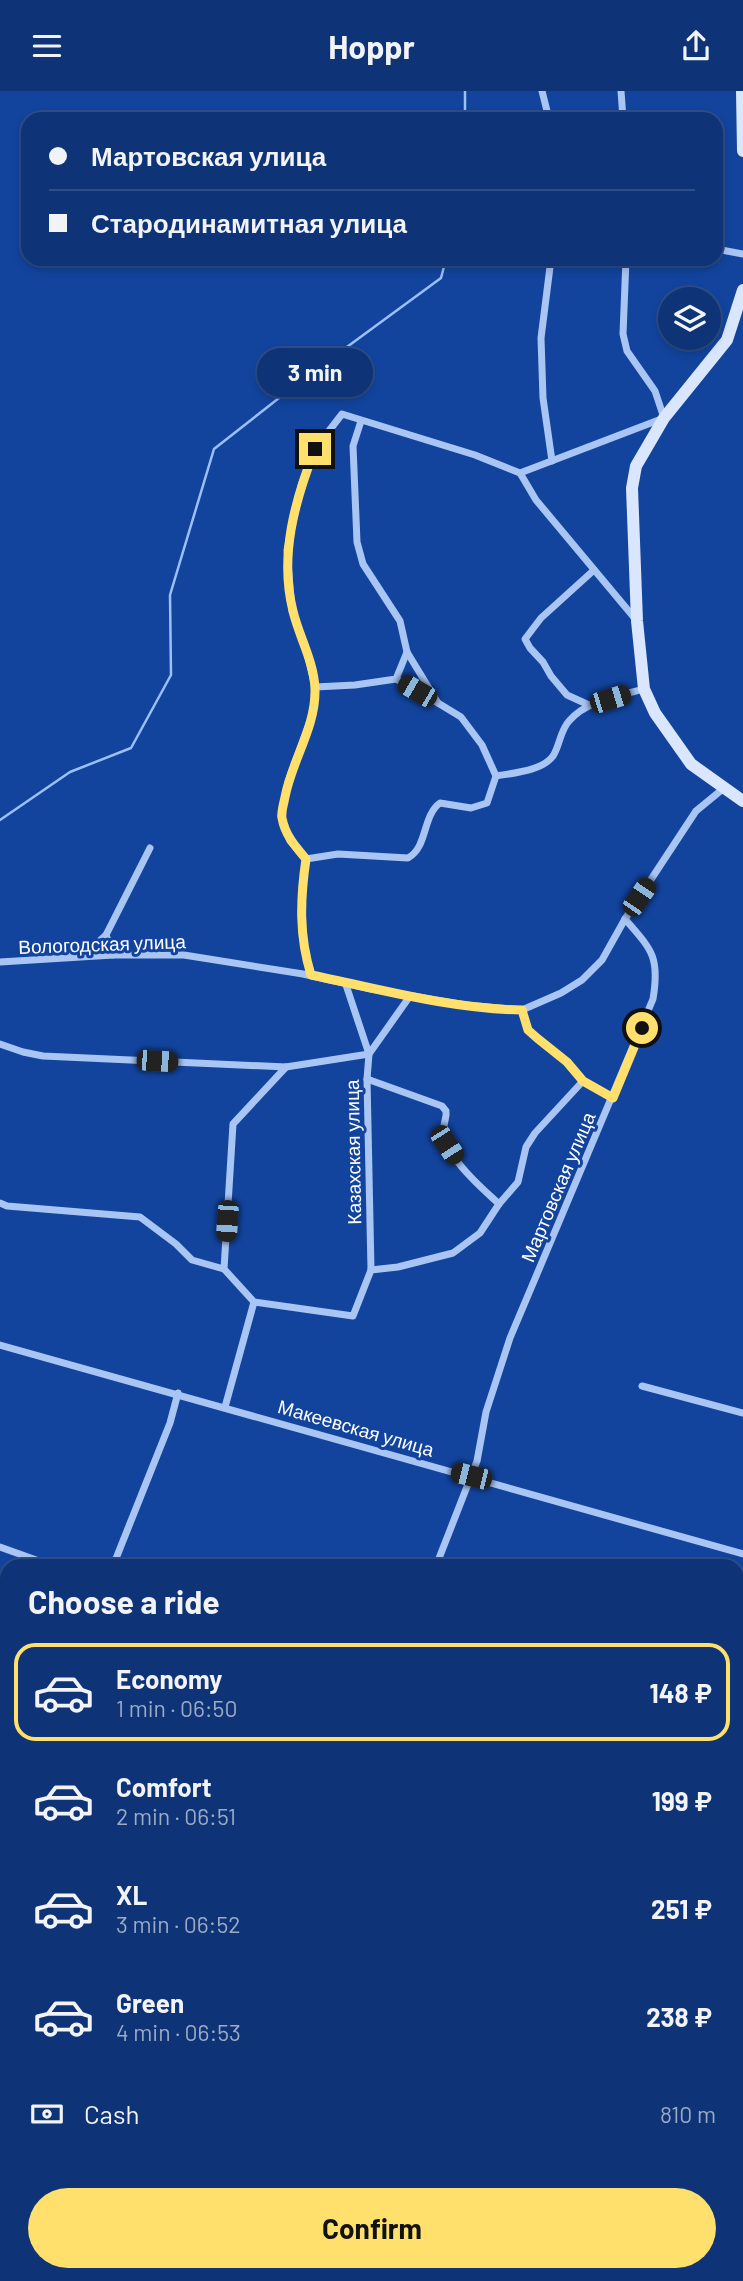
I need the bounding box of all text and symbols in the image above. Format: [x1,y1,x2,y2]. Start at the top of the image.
icon: menu [28,27,66,65]
text: Hoppr [328,27,415,65]
icon: share [677,27,715,65]
text: Мартовская улица [91,140,326,171]
text: Стародинамитная улица [91,207,407,238]
map controls [658,287,721,350]
button: layers [658,287,721,350]
callout: 3 min [257,347,373,397]
text: 3 min [288,358,342,386]
route end [299,433,331,465]
car [394,671,441,711]
car [587,683,634,715]
car [619,874,660,920]
street label: Вологодская улица [18,929,187,958]
route start [626,1012,658,1044]
car [136,1049,179,1073]
street label: Казахская улица [340,1079,365,1225]
street label: Мартовская улица [516,1108,600,1265]
car [427,1122,468,1168]
car [216,1199,239,1243]
street label: Макеевская улица [275,1394,437,1461]
car [449,1461,494,1491]
text: Choose a ride [28,1582,220,1620]
icon: car [32,1661,95,1724]
text: Economy [116,1663,222,1694]
text: 148 ₽ [650,1677,712,1708]
text: 1 min · 06:50 [116,1694,237,1722]
icon: car [32,1769,95,1832]
text: Comfort [116,1771,212,1802]
text: 199 ₽ [652,1785,712,1816]
text: 2 min · 06:51 [116,1802,236,1830]
icon: car [32,1877,95,1940]
text: XL [116,1879,147,1910]
text: 251 ₽ [651,1893,712,1924]
text: 3 min · 06:52 [116,1910,241,1938]
icon: car [32,1985,95,2048]
text: Green [116,1987,184,2018]
text: 238 ₽ [646,2001,712,2032]
text: 4 min · 06:53 [116,2018,241,2046]
icon: cash [28,2095,66,2133]
text: Cash [84,2098,139,2129]
text: 810 m [660,2100,716,2128]
button: Confirm [28,2188,716,2268]

